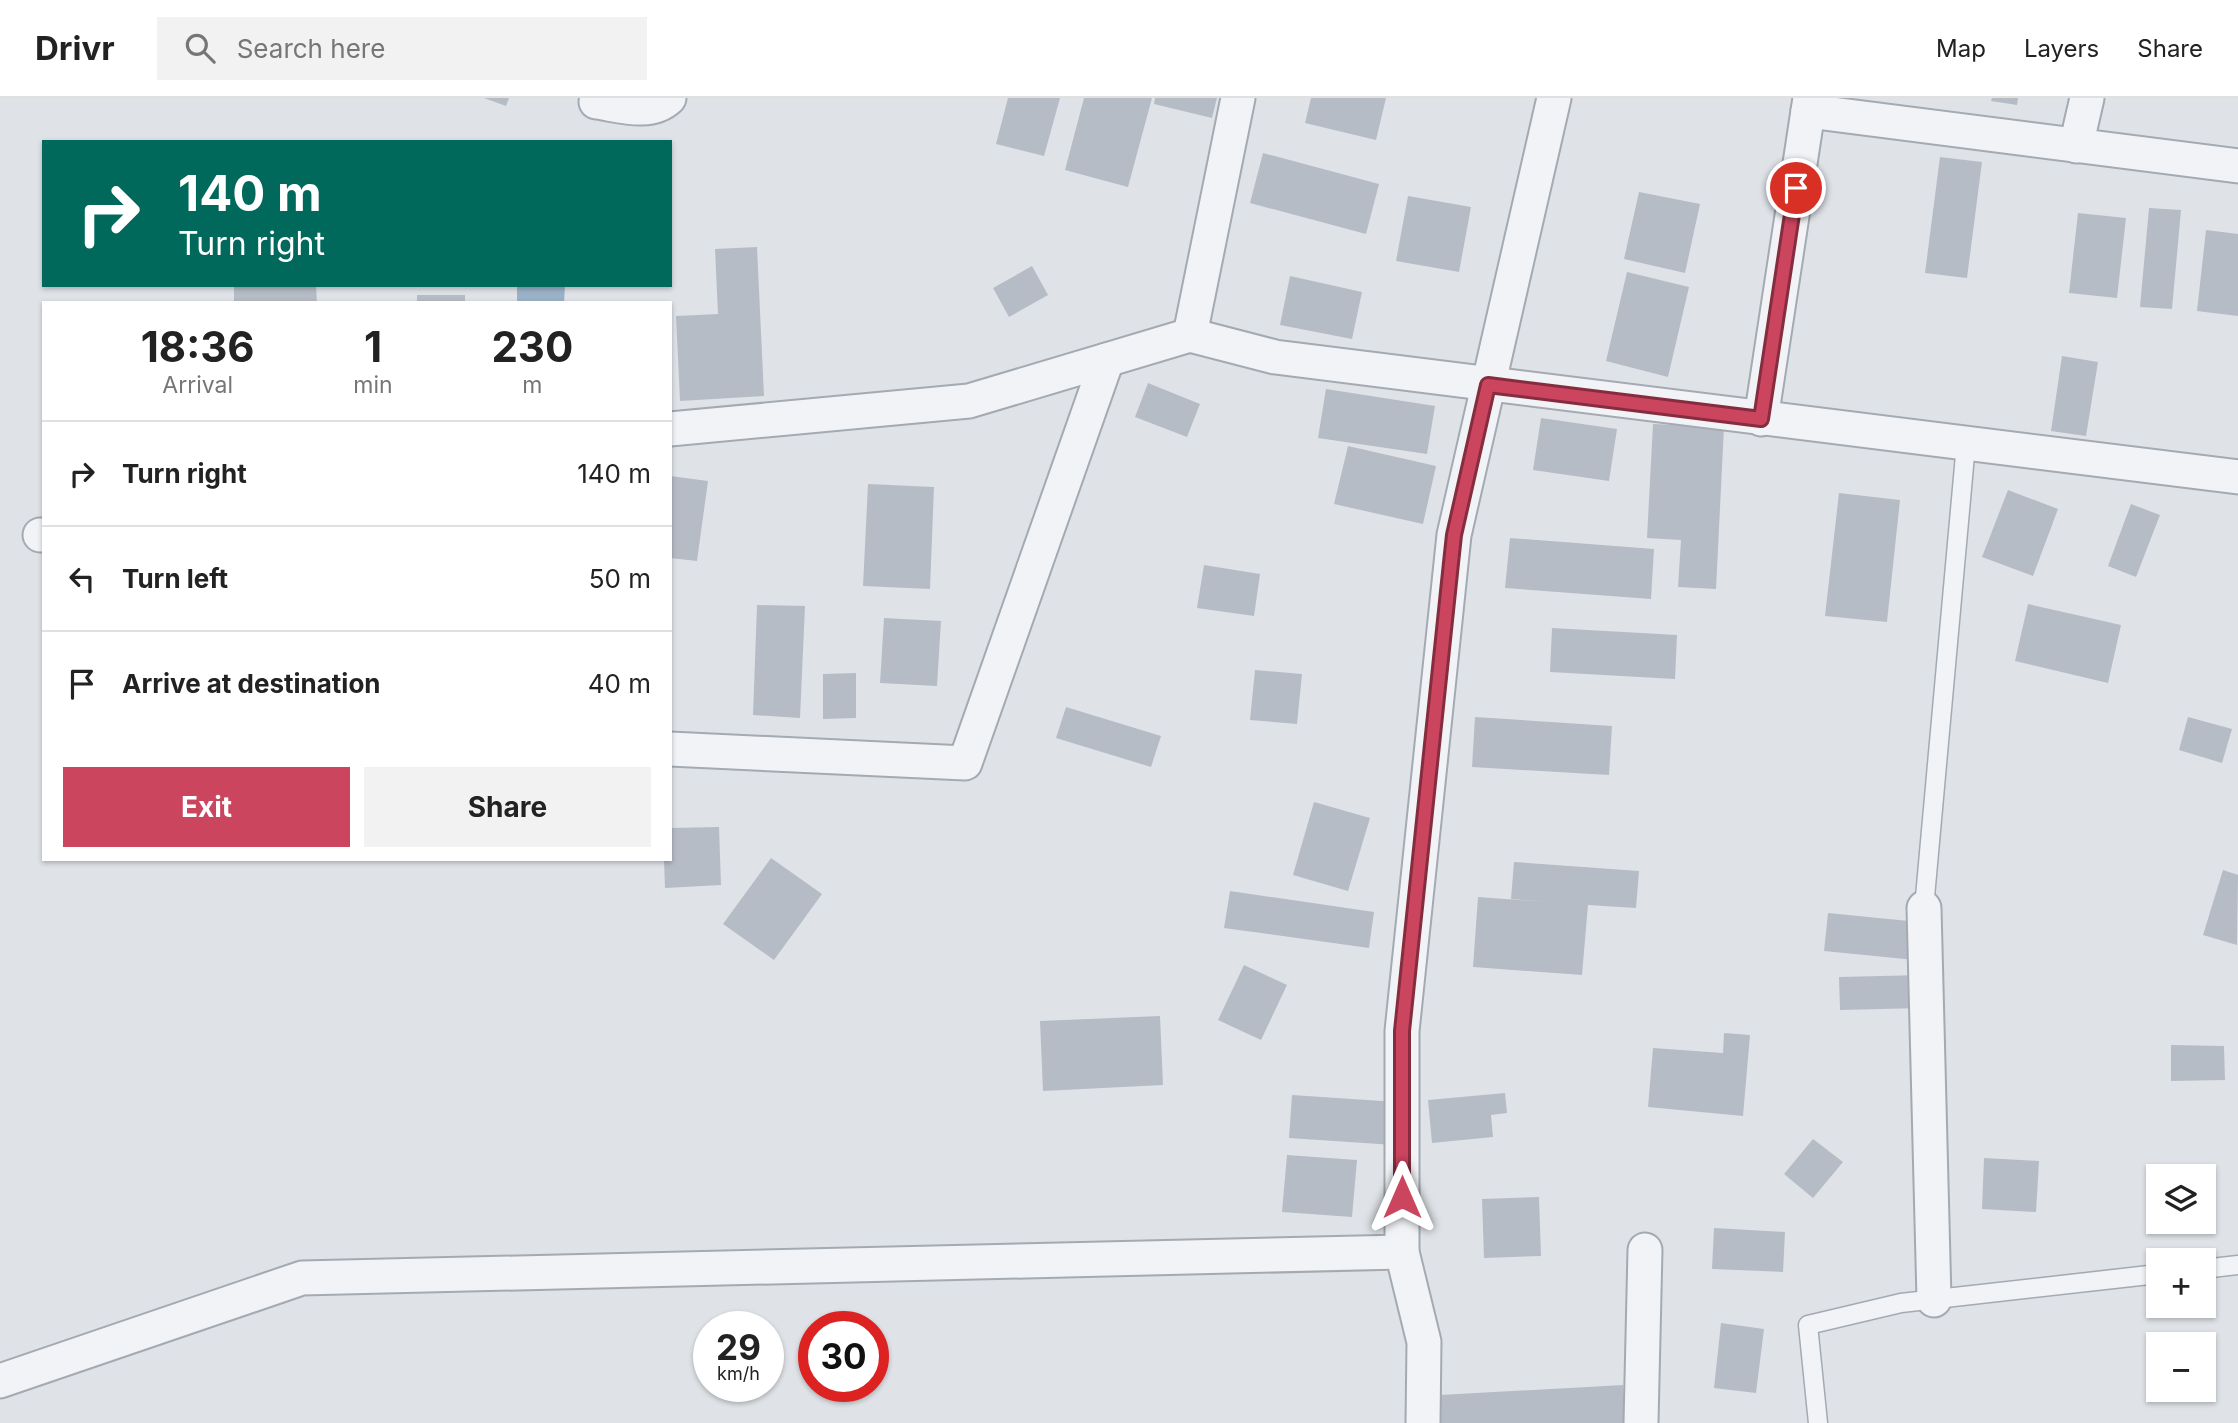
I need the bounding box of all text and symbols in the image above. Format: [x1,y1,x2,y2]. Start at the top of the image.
search box [157,17,647,80]
text: Drivr [35,28,115,68]
icon: search [181,29,219,67]
text: Search here [237,33,385,64]
text: Map [1936,34,1986,63]
text: Layers [2024,34,2099,63]
text: Share [2137,34,2203,63]
pin [1766,158,1826,218]
text: 140 m [178,164,322,223]
icon: right [63,168,154,259]
icon: arrive [1777,169,1815,207]
text: Turn right [178,224,325,263]
text: 18:36 [141,321,255,372]
text: 1 [364,321,382,372]
text: 230 [491,321,573,372]
text: Arrival [162,371,233,399]
text: min [353,371,393,399]
text: m [522,371,542,399]
icon: right [63,455,101,493]
text: Turn right [122,458,247,489]
text: 140 m [577,458,651,489]
icon: left [63,560,101,598]
text: Turn left [122,563,228,594]
text: 50 m [589,563,651,594]
icon: arrive [63,665,101,703]
text: Arrive at destination [122,668,381,699]
text: 40 m [588,668,651,699]
button: Exit [63,767,350,847]
button: Share [364,767,651,847]
position arrow [1365,1160,1439,1234]
map controls [2146,1164,2216,1402]
button: layers [2146,1164,2216,1234]
button: + [2146,1248,2216,1318]
speed limit sign: 30 [798,1311,889,1402]
text: 29 [716,1326,761,1368]
button: − [2146,1332,2216,1402]
text: km/h [717,1363,760,1384]

